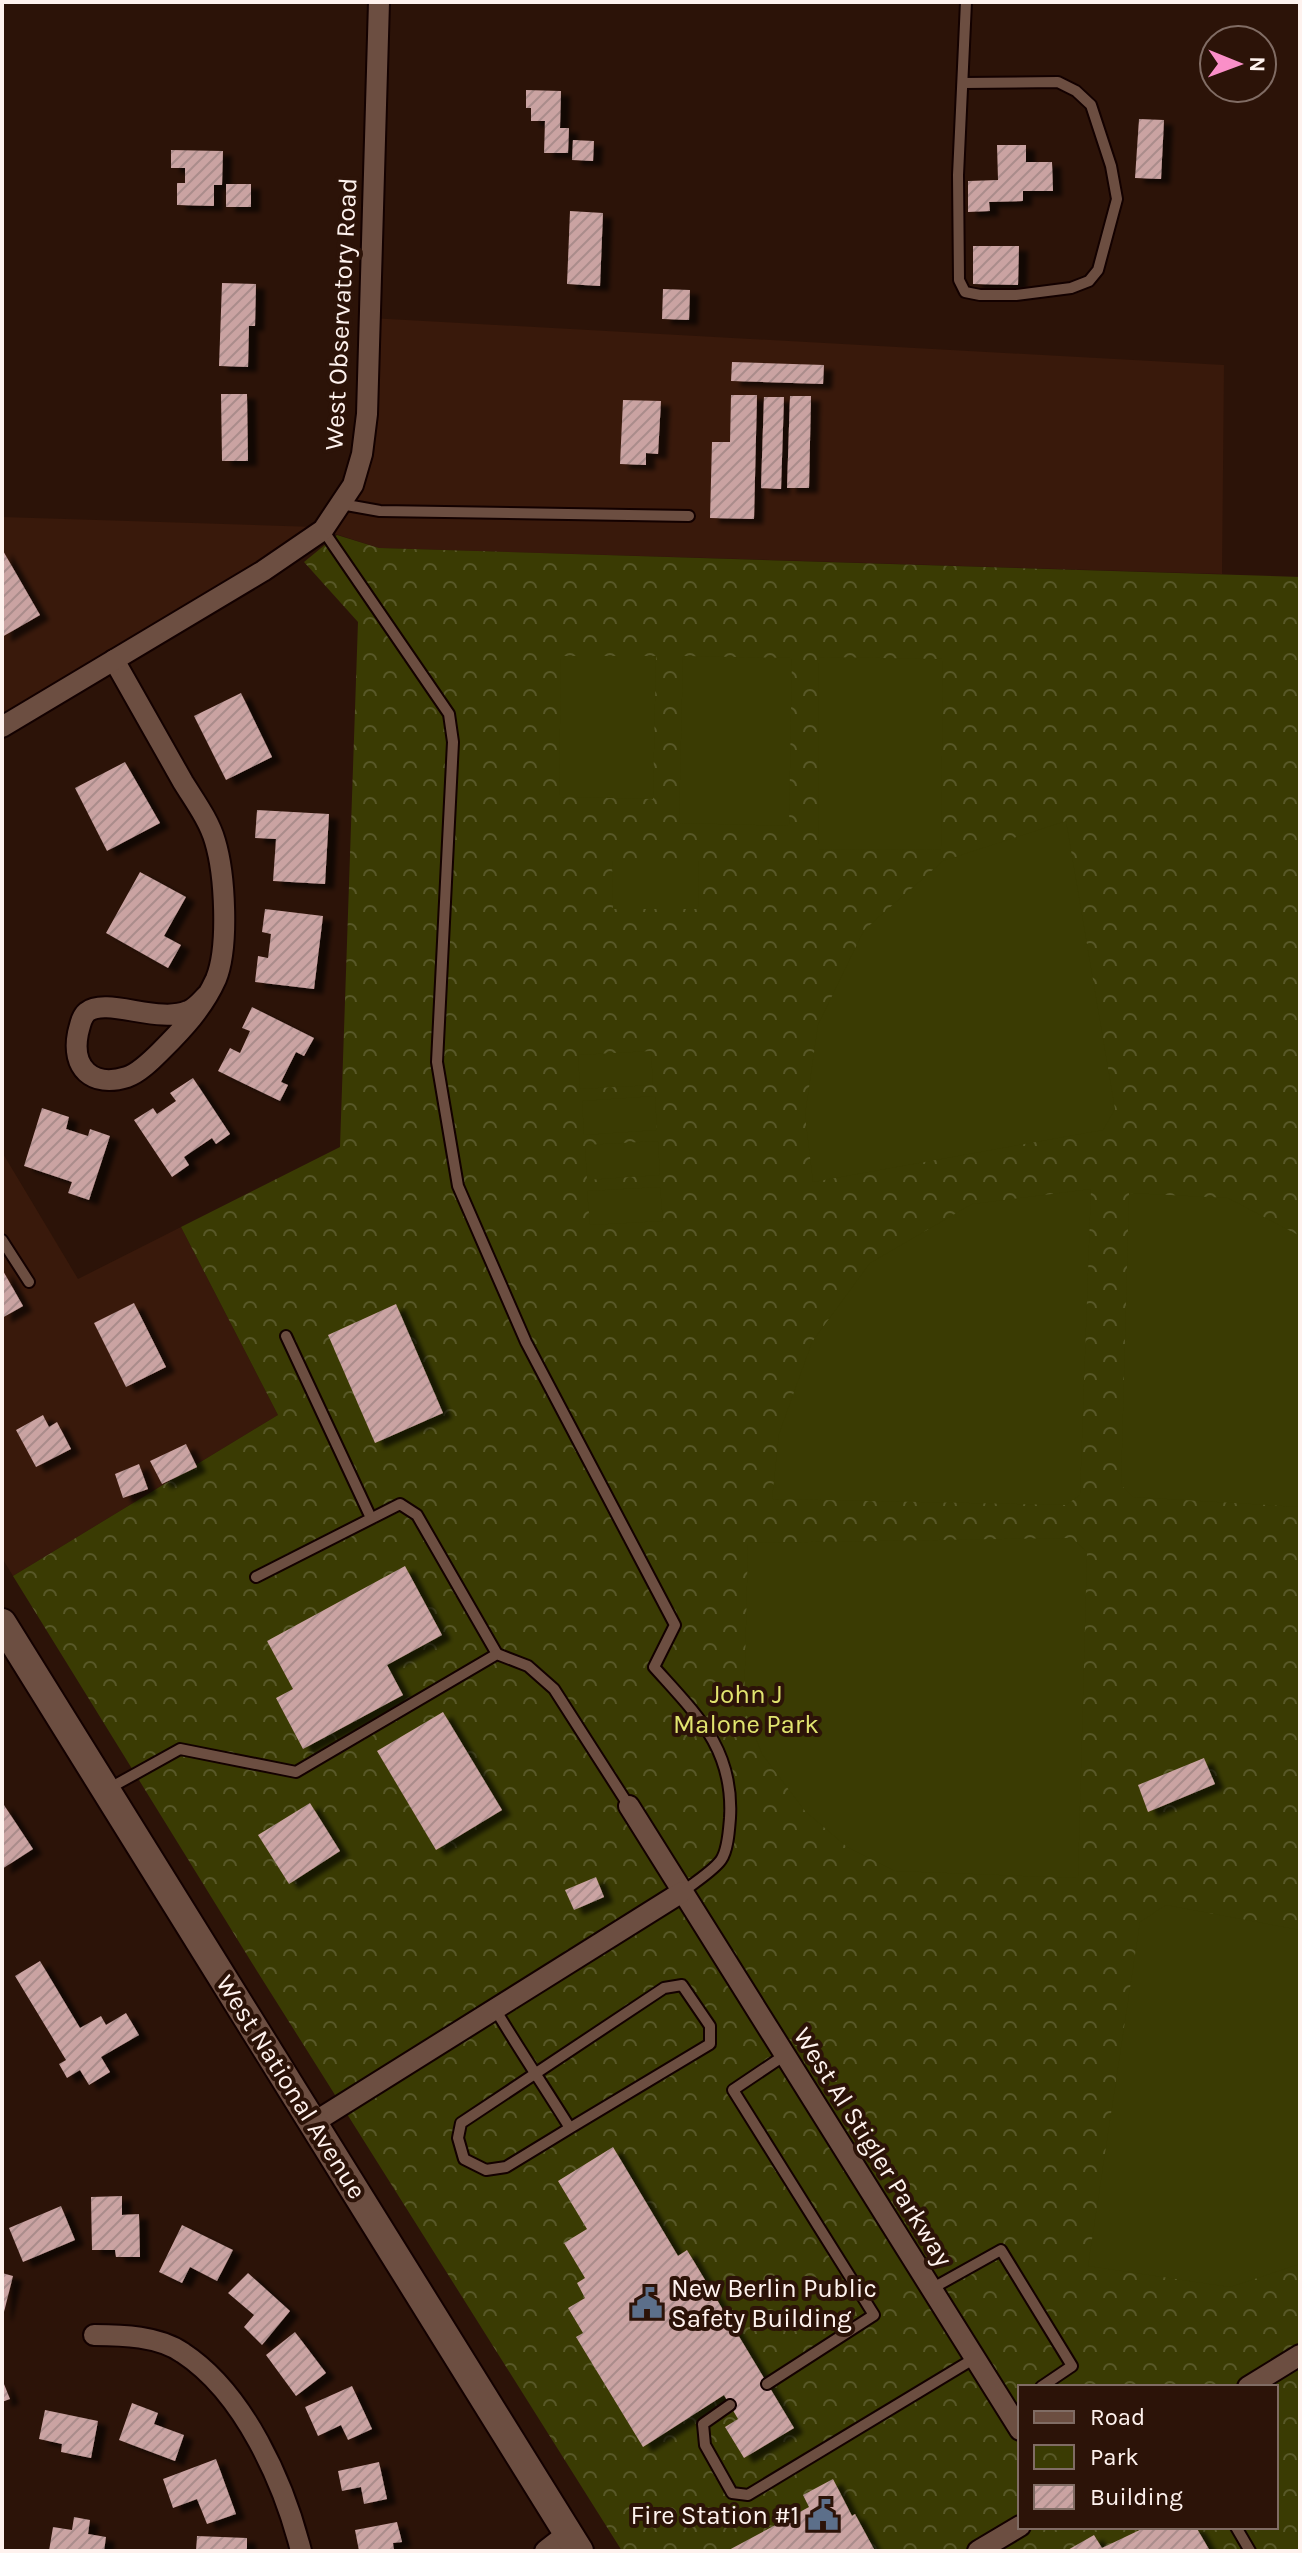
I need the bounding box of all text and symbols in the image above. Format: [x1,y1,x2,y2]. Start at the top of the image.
north arrow [1198,24,1278,104]
text: N [1244,56,1270,72]
street label: West Observatory Road [318,177,364,451]
park label: John J Malone Park [673,1679,819,1740]
street label: West National Avenue [209,1969,373,2205]
street label: West Al Stigler Parkway [787,2022,959,2272]
place label: New Berlin Public Safety Building [671,2273,877,2334]
public building icon: New Berlin Public Safety Building [630,2286,664,2320]
legend [1018,2385,1278,2529]
text: Road [1090,2403,1145,2431]
text: Park [1090,2443,1139,2471]
text: Building [1090,2483,1183,2511]
public building icon: Fire Station #1 [806,2498,840,2532]
place label: Fire Station #1 [630,2500,799,2531]

